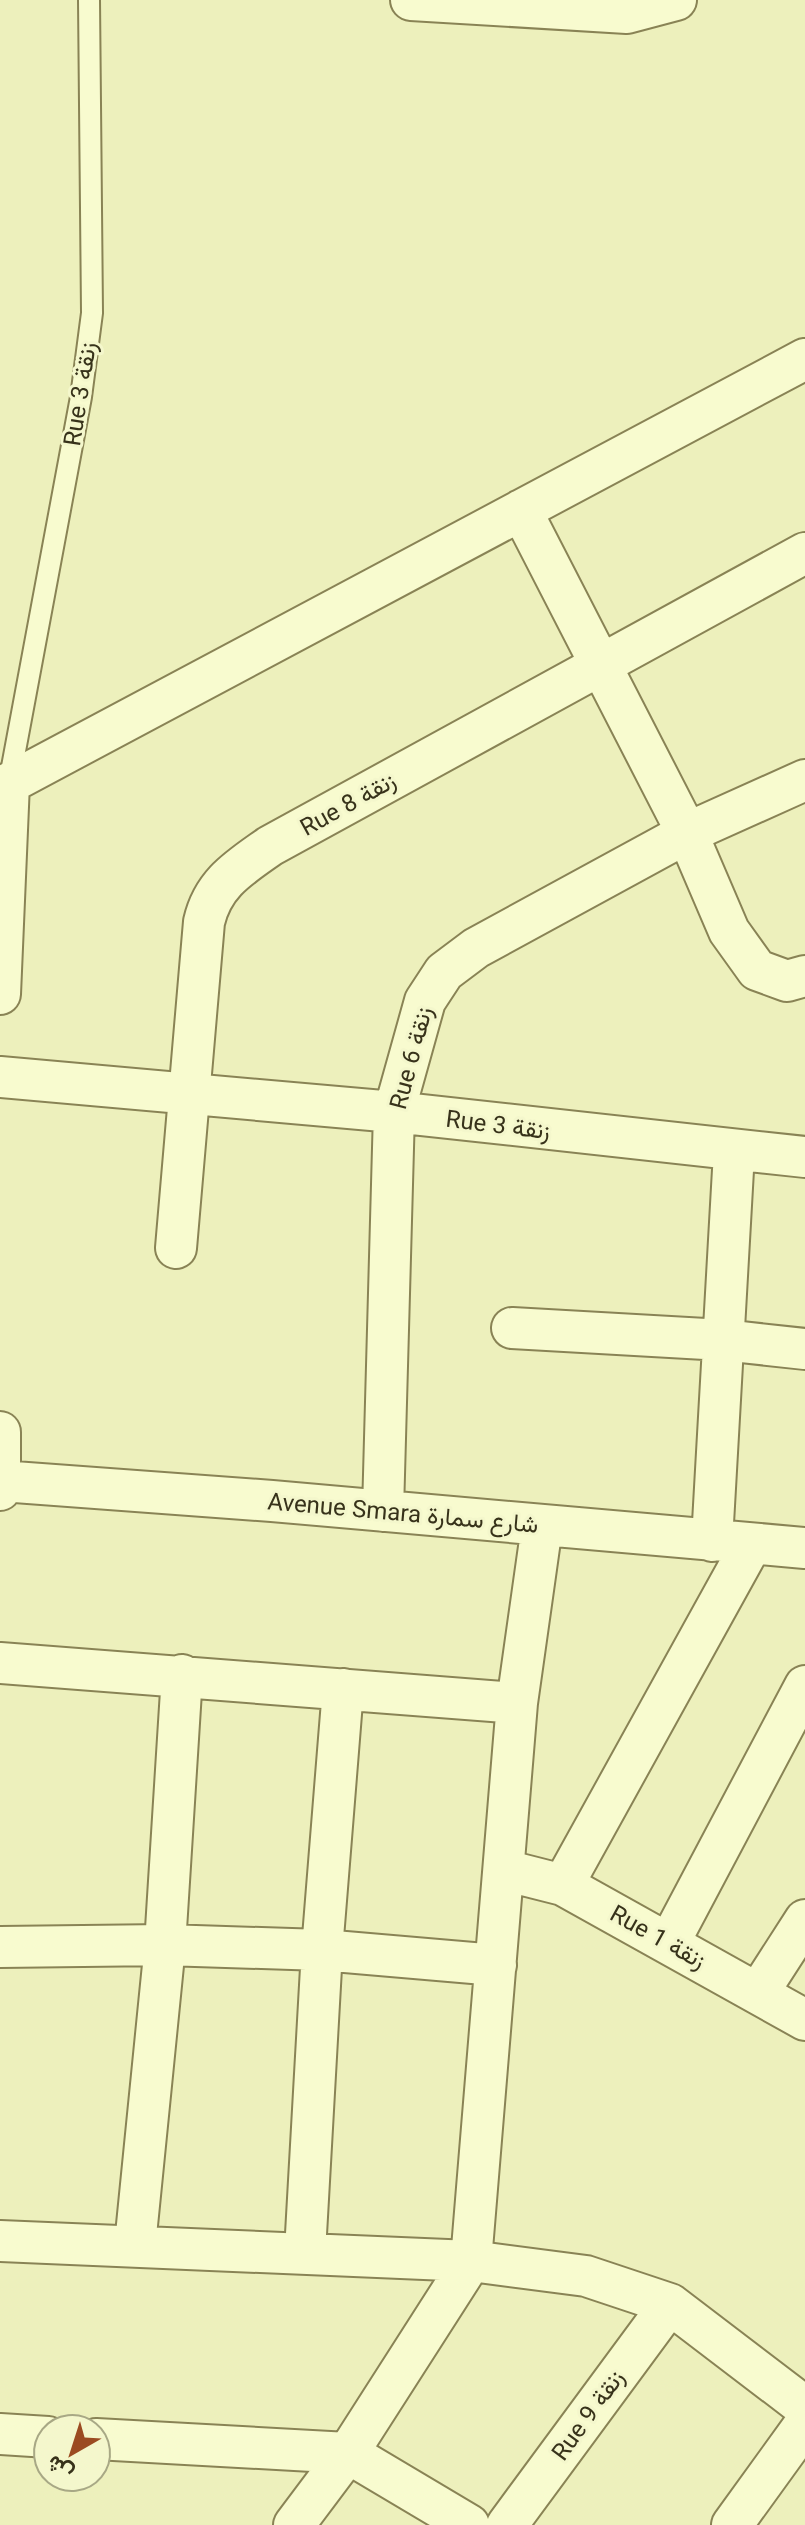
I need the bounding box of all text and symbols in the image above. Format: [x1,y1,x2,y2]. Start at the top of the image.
street label: Rue 3 زنقة [55,340,109,449]
street label: Rue 8 زنقة [294,764,404,848]
street label: Rue 6 زنقة [381,1003,445,1114]
street label: Rue 3 زنقة [443,1102,552,1152]
street label: Avenue Smara شارع سمارة [266,1484,540,1546]
street label: Rue 1 زنقة [602,1897,712,1981]
street label: Rue 9 زنقة [543,2363,636,2470]
north arrow [32,2413,112,2493]
text: ش [40,2445,82,2489]

